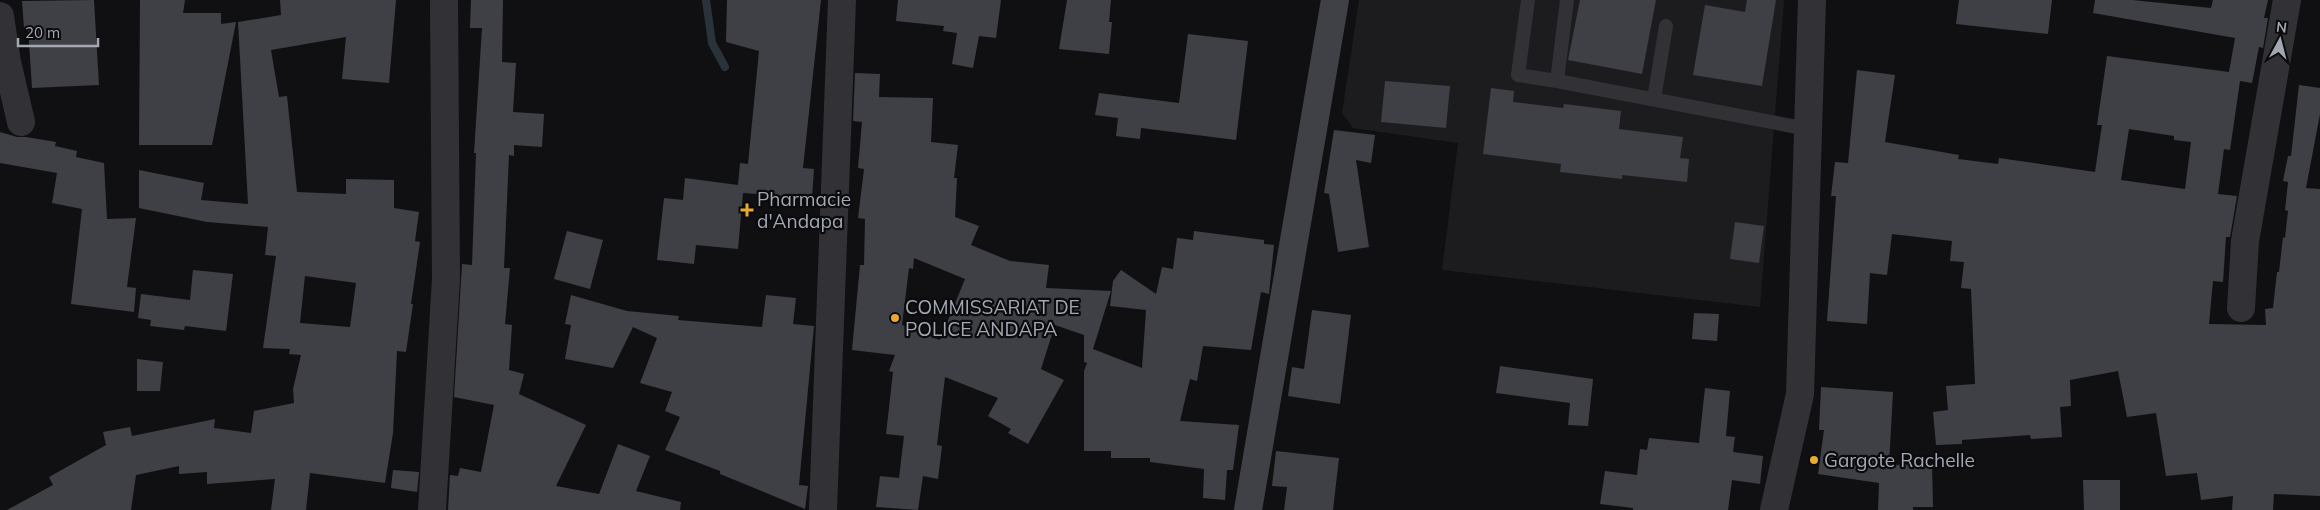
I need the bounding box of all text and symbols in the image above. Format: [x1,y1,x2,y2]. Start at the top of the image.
scale bar [18,15,98,47]
north arrow [2255,15,2305,65]
text: N [2275,18,2288,37]
text: 20 m [25,23,60,42]
place label: Pharmacie d'Andapa [757,187,851,233]
marker: Pharmacie d'Andapa [741,204,753,216]
place label: COMMISSARIAT DE POLICE ANDAPA [905,295,1080,341]
marker: COMMISSARIAT DE POLICE ANDAPA [889,312,901,324]
place label: Gargote Rachelle [1824,448,1975,472]
marker: Gargote Rachelle [1808,454,1820,466]

